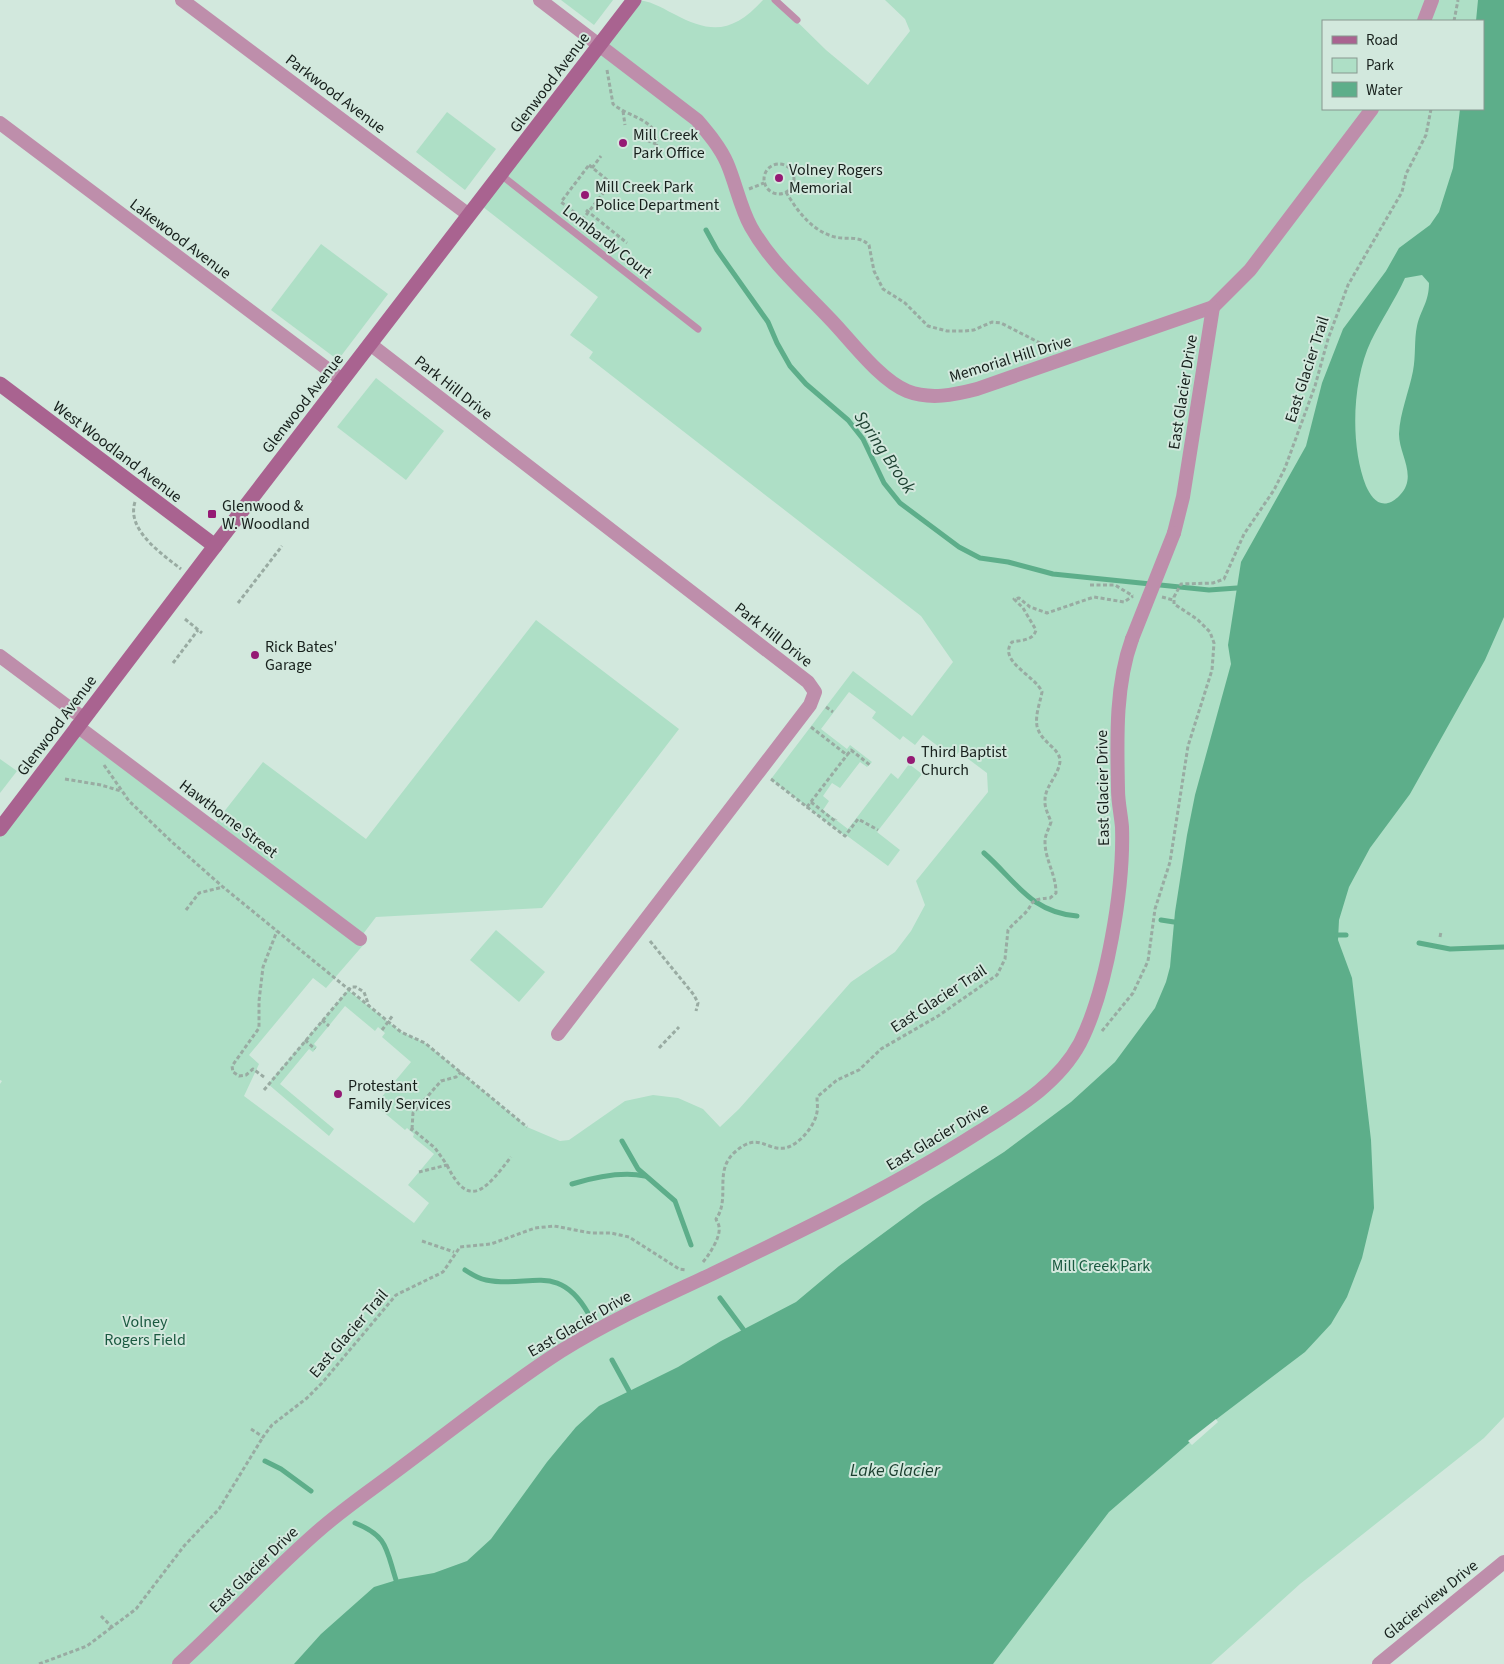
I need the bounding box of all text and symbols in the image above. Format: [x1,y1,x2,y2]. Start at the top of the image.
legend [1322,20,1484,110]
street label: Glenwood Avenue [505,28,595,137]
text: Road [1366,30,1398,51]
street label: Parkwood Avenue [281,49,390,139]
text: Park [1366,55,1395,76]
text: Water [1366,80,1403,101]
place label: Mill Creek Park Office [633,124,705,164]
marker: Mill Creek Park Office [617,137,629,149]
place label: Volney Rogers Memorial [789,159,883,199]
marker: Volney Rogers Memorial [773,172,785,184]
place label: Mill Creek Park Police Department [595,176,720,216]
marker: Mill Creek Park Police Department [579,189,591,201]
street label: Lakewood Avenue [125,193,236,284]
street label: Lombardy Court [558,200,657,284]
street label: East Glacier Trail [1279,313,1334,425]
street label: Memorial Hill Drive [946,330,1074,388]
street label: East Glacier Drive [1163,333,1203,451]
street label: Glenwood Avenue [257,349,349,458]
street label: Park Hill Drive [410,350,497,425]
street label: West Woodland Avenue [48,396,187,508]
water label: Spring Brook [848,406,922,499]
place label: Glenwood & W. Woodland [222,495,310,535]
marker: Glenwood & W. Woodland [206,508,218,520]
street label: Park Hill Drive [730,597,817,672]
place label: Rick Bates' Garage [265,636,338,676]
marker: Rick Bates' Garage [249,649,261,661]
street label: Glenwood Avenue [12,671,102,780]
street label: East Glacier Drive [1091,730,1115,846]
place label: Third Baptist Church [921,741,1007,781]
marker: Third Baptist Church [905,754,917,766]
street label: Hawthorne Street [175,774,283,864]
street label: East Glacier Trail [886,960,991,1038]
place label: Protestant Family Services [348,1075,451,1115]
marker: Protestant Family Services [332,1088,344,1100]
street label: East Glacier Drive [882,1097,993,1176]
park label: Mill Creek Park [1052,1255,1150,1277]
street label: East Glacier Trail [304,1285,393,1383]
street label: East Glacier Drive [524,1285,635,1362]
park label: Volney Rogers Field [104,1311,186,1351]
water label: Lake Glacier [850,1458,941,1483]
street label: East Glacier Drive [204,1521,303,1618]
street label: Glacierview Drive [1379,1555,1483,1645]

